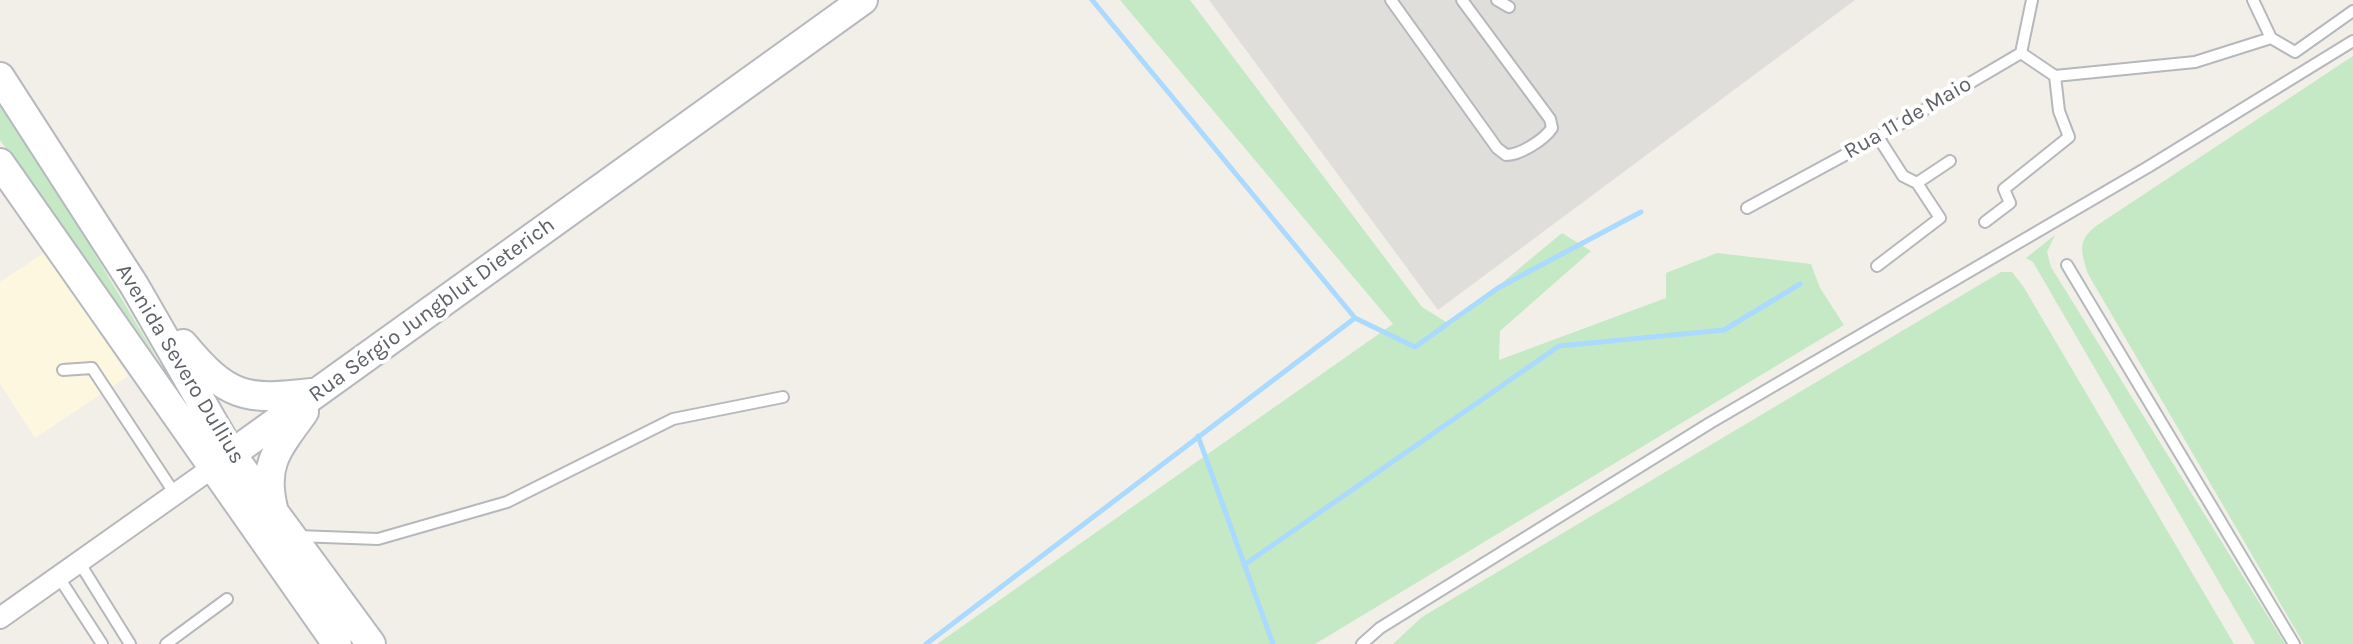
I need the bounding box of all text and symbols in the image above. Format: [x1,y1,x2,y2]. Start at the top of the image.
street label: Rua 11 de Maio [1840,71,1976,165]
street label: Rua Sérgio Jungblut Dieterich [304,212,560,408]
street label: Avenida Severo Dullius [110,259,250,469]

